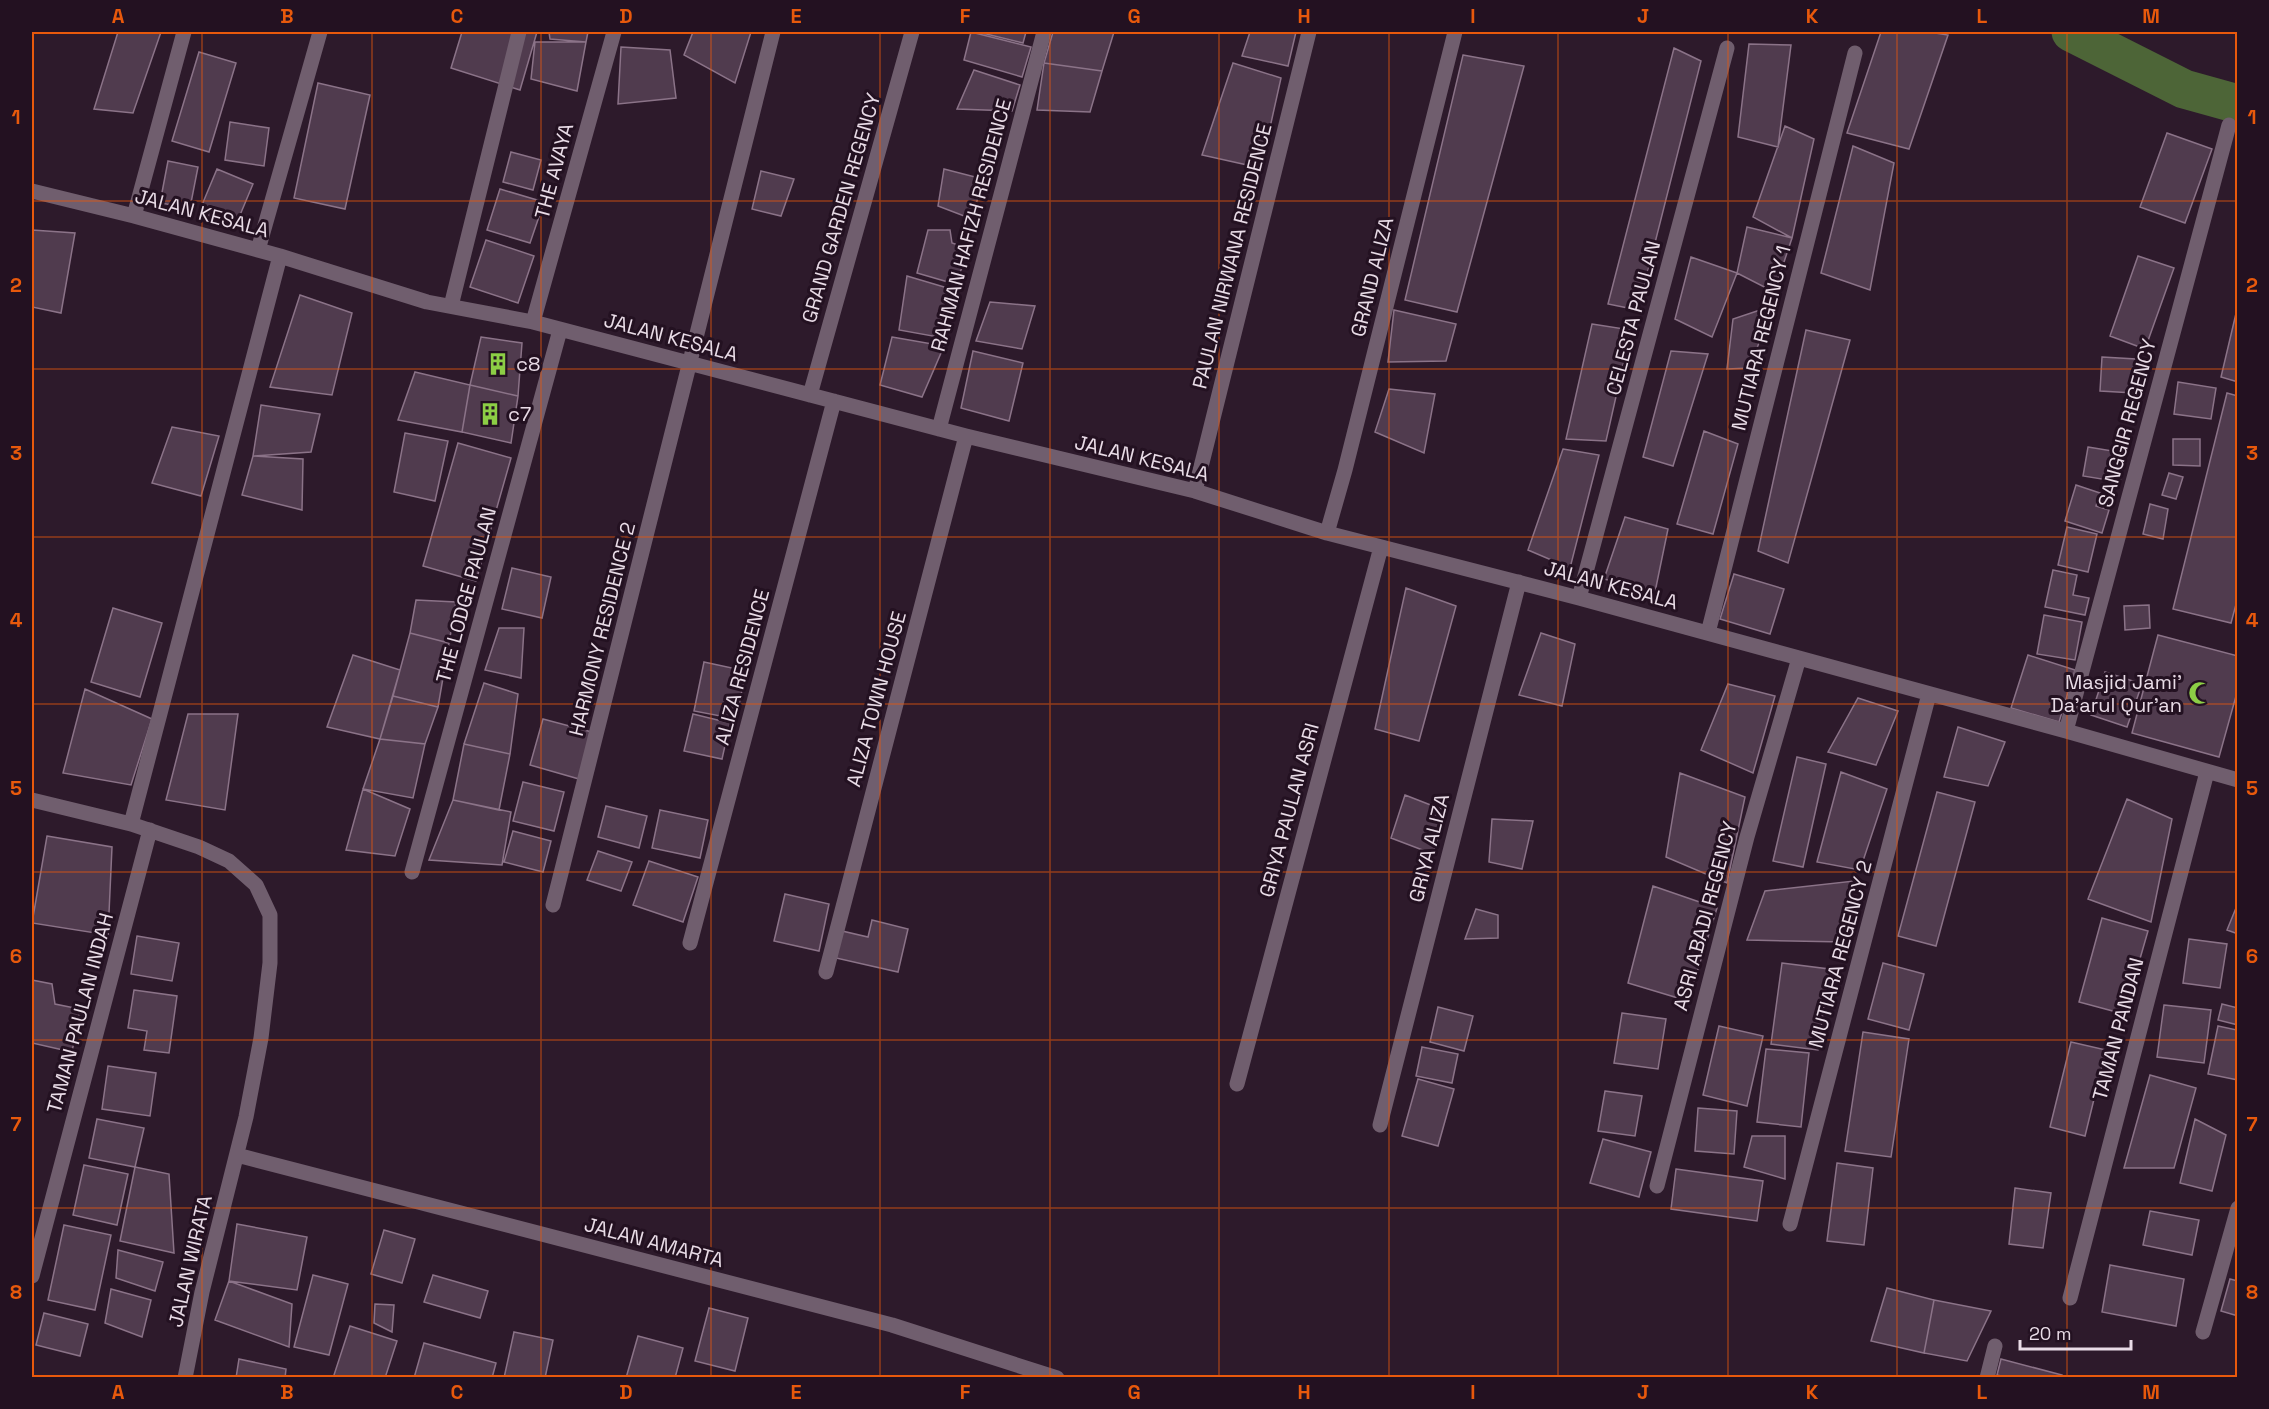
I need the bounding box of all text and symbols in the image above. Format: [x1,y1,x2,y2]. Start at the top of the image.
text: A [112,3,125,29]
text: B [280,3,294,29]
text: C [451,3,464,29]
text: D [619,3,633,29]
text: E [790,3,802,29]
text: F [960,3,971,29]
text: G [1127,3,1141,29]
text: H [1297,3,1311,29]
text: I [1470,3,1476,29]
text: J [1637,3,1649,29]
text: K [1806,3,1819,29]
text: L [1977,3,1988,29]
text: M [2142,3,2160,29]
street label: GRAND GARDEN REGENCY [796,90,886,326]
street label: RAHMAN HAFIZH RESIDENCE [925,96,1017,354]
text: 1 [11,104,21,130]
text: 1 [2247,104,2257,130]
street label: THE AVAYA [529,120,579,222]
street label: PAULAN NIRWANA RESIDENCE [1186,121,1278,391]
street label: JALAN KESALA [132,183,272,243]
street label: GRAND ALIZA [1345,214,1400,340]
street label: CELESTA PAULAN [1600,238,1666,398]
street label: MUTIARA REGENCY 1 [1725,243,1797,433]
text: 2 [10,272,22,298]
text: 2 [2246,272,2258,298]
street label: JALAN KESALA [601,307,741,367]
street label: SANGGIR REGENCY [2092,336,2162,510]
building icon: c8 [485,351,511,377]
place label: c8 [516,351,540,377]
building icon: c7 [477,401,503,427]
place label: c7 [508,401,531,427]
street label: JALAN KESALA [1072,429,1212,487]
text: 3 [10,440,22,466]
text: 3 [2246,440,2258,466]
street label: THE LODGE PAULAN [430,504,502,686]
street label: HARMONY RESIDENCE 2 [563,519,641,739]
street label: JALAN KESALA [1541,555,1681,615]
street label: ALIZA RESIDENCE [709,586,775,748]
text: 4 [10,607,23,633]
text: 4 [2246,607,2259,633]
street label: ALIZA TOWN HOUSE [840,608,912,790]
place label: Masjid Jami' Da'arul Qur'an [2050,669,2182,718]
mosque icon: Masjid Jami' Da'arul Qur'an [2187,680,2213,706]
street label: GRIYA PAULAN ASRI [1253,720,1325,900]
text: 5 [10,775,22,801]
text: 5 [2246,775,2258,801]
street label: GRIYA ALIZA [1403,791,1455,905]
street label: ASRI ABADI REGENCY [1667,818,1743,1014]
street label: MUTIARA REGENCY 2 [1802,857,1878,1051]
street label: TAMAN PAULAN INDAH [41,910,119,1116]
text: 6 [10,943,22,969]
text: 6 [2246,943,2258,969]
street label: TAMAN PANDAN [2086,955,2150,1103]
text: 7 [10,1111,22,1137]
text: 7 [2246,1111,2258,1137]
street label: JALAN WIRATA [162,1192,218,1330]
street label: JALAN AMARTA [581,1211,727,1273]
text: 8 [10,1279,22,1305]
text: 8 [2246,1279,2258,1305]
scale bar [2020,1313,2131,1351]
text: 20 m [2029,1322,2072,1345]
text: A [112,1379,125,1405]
text: B [280,1379,294,1405]
text: C [451,1379,464,1405]
text: D [619,1379,633,1405]
text: E [790,1379,802,1405]
text: F [960,1379,971,1405]
text: G [1127,1379,1141,1405]
text: H [1297,1379,1311,1405]
text: I [1470,1379,1476,1405]
text: J [1637,1379,1649,1405]
text: K [1806,1379,1819,1405]
text: L [1977,1379,1988,1405]
text: M [2142,1379,2160,1405]

